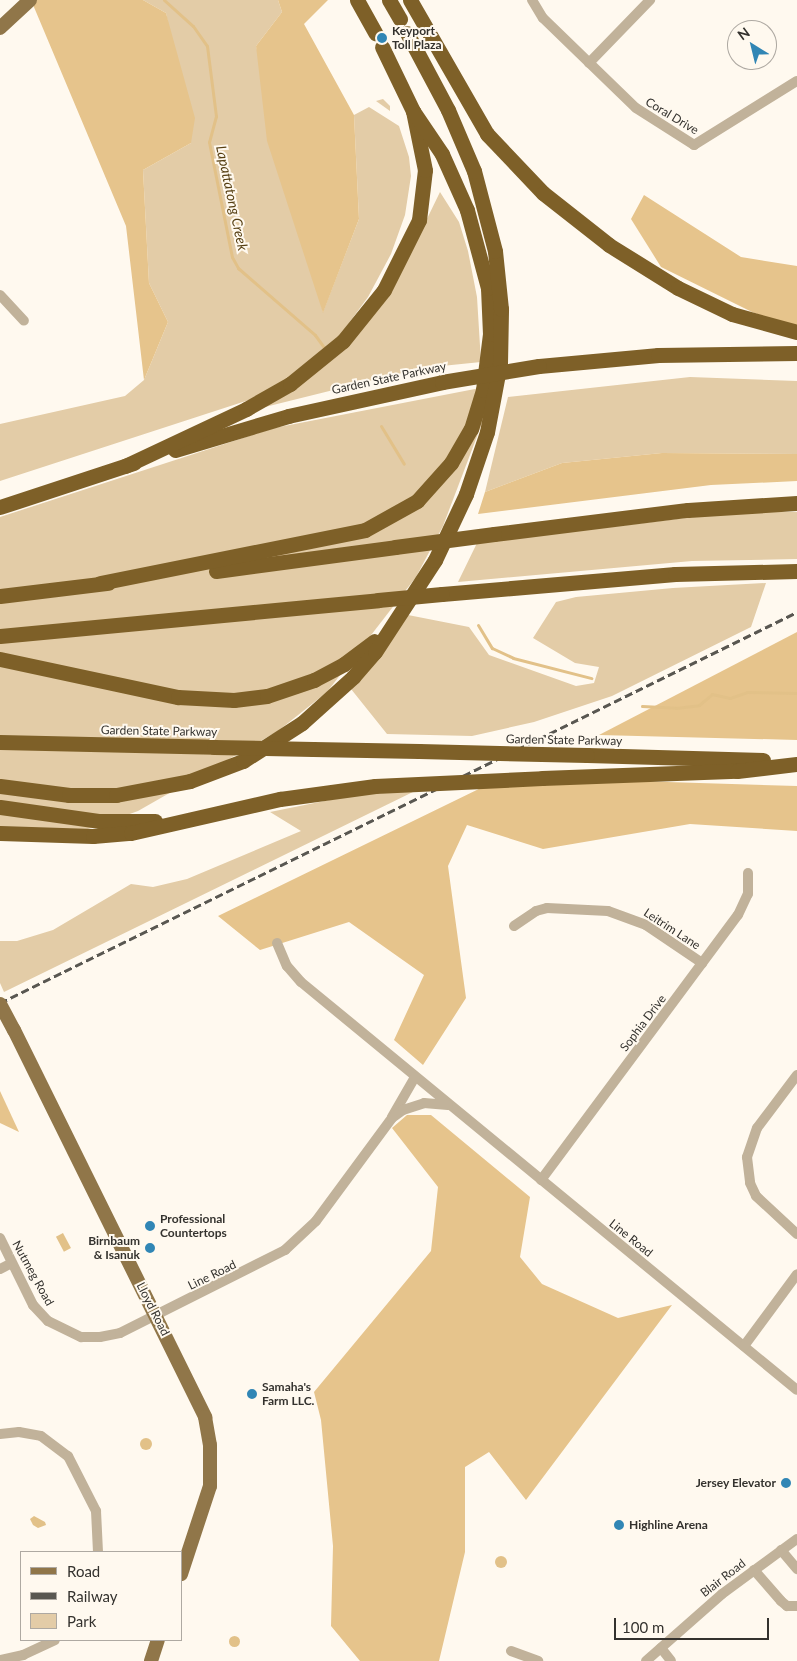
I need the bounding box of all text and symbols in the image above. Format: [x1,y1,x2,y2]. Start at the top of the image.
north arrow [727,20,777,70]
text: N [734,23,753,43]
place label: Keyport Toll Plaza [392,24,442,52]
marker: Keyport Toll Plaza [376,32,388,44]
street label: Coral Drive [643,95,701,137]
water label: Lapattatong Creek [213,144,251,252]
street label: Garden State Parkway [330,359,448,397]
street label: Garden State Parkway [101,723,217,739]
street label: Garden State Parkway [506,732,622,748]
street label: Leitrim Lane [641,905,703,953]
street label: Sophia Drive [617,992,669,1054]
place label: Professional Countertops [160,1212,227,1240]
street label: Line Road [606,1216,656,1260]
marker: Professional Countertops [144,1220,156,1232]
place label: Birnbaum & Isanuk [88,1234,140,1262]
street label: Nutmeg Road [9,1238,57,1308]
marker: Birnbaum & Isanuk [144,1242,156,1254]
street label: Line Road [186,1257,238,1293]
street label: Lloyd Road [133,1280,173,1338]
place label: Samaha's Farm LLC. [262,1380,314,1408]
marker: Samaha's Farm LLC. [246,1388,258,1400]
place label: Jersey Elevator [695,1476,776,1490]
marker: Jersey Elevator [780,1477,792,1489]
place label: Highline Arena [629,1518,708,1532]
marker: Highline Arena [613,1519,625,1531]
legend [20,1551,182,1641]
street label: Blair Road [698,1556,748,1600]
text: Road [67,1562,100,1580]
text: Railway [67,1587,118,1605]
scale bar [617,1608,772,1640]
text: Park [67,1612,96,1630]
text: 100 m [622,1618,664,1636]

